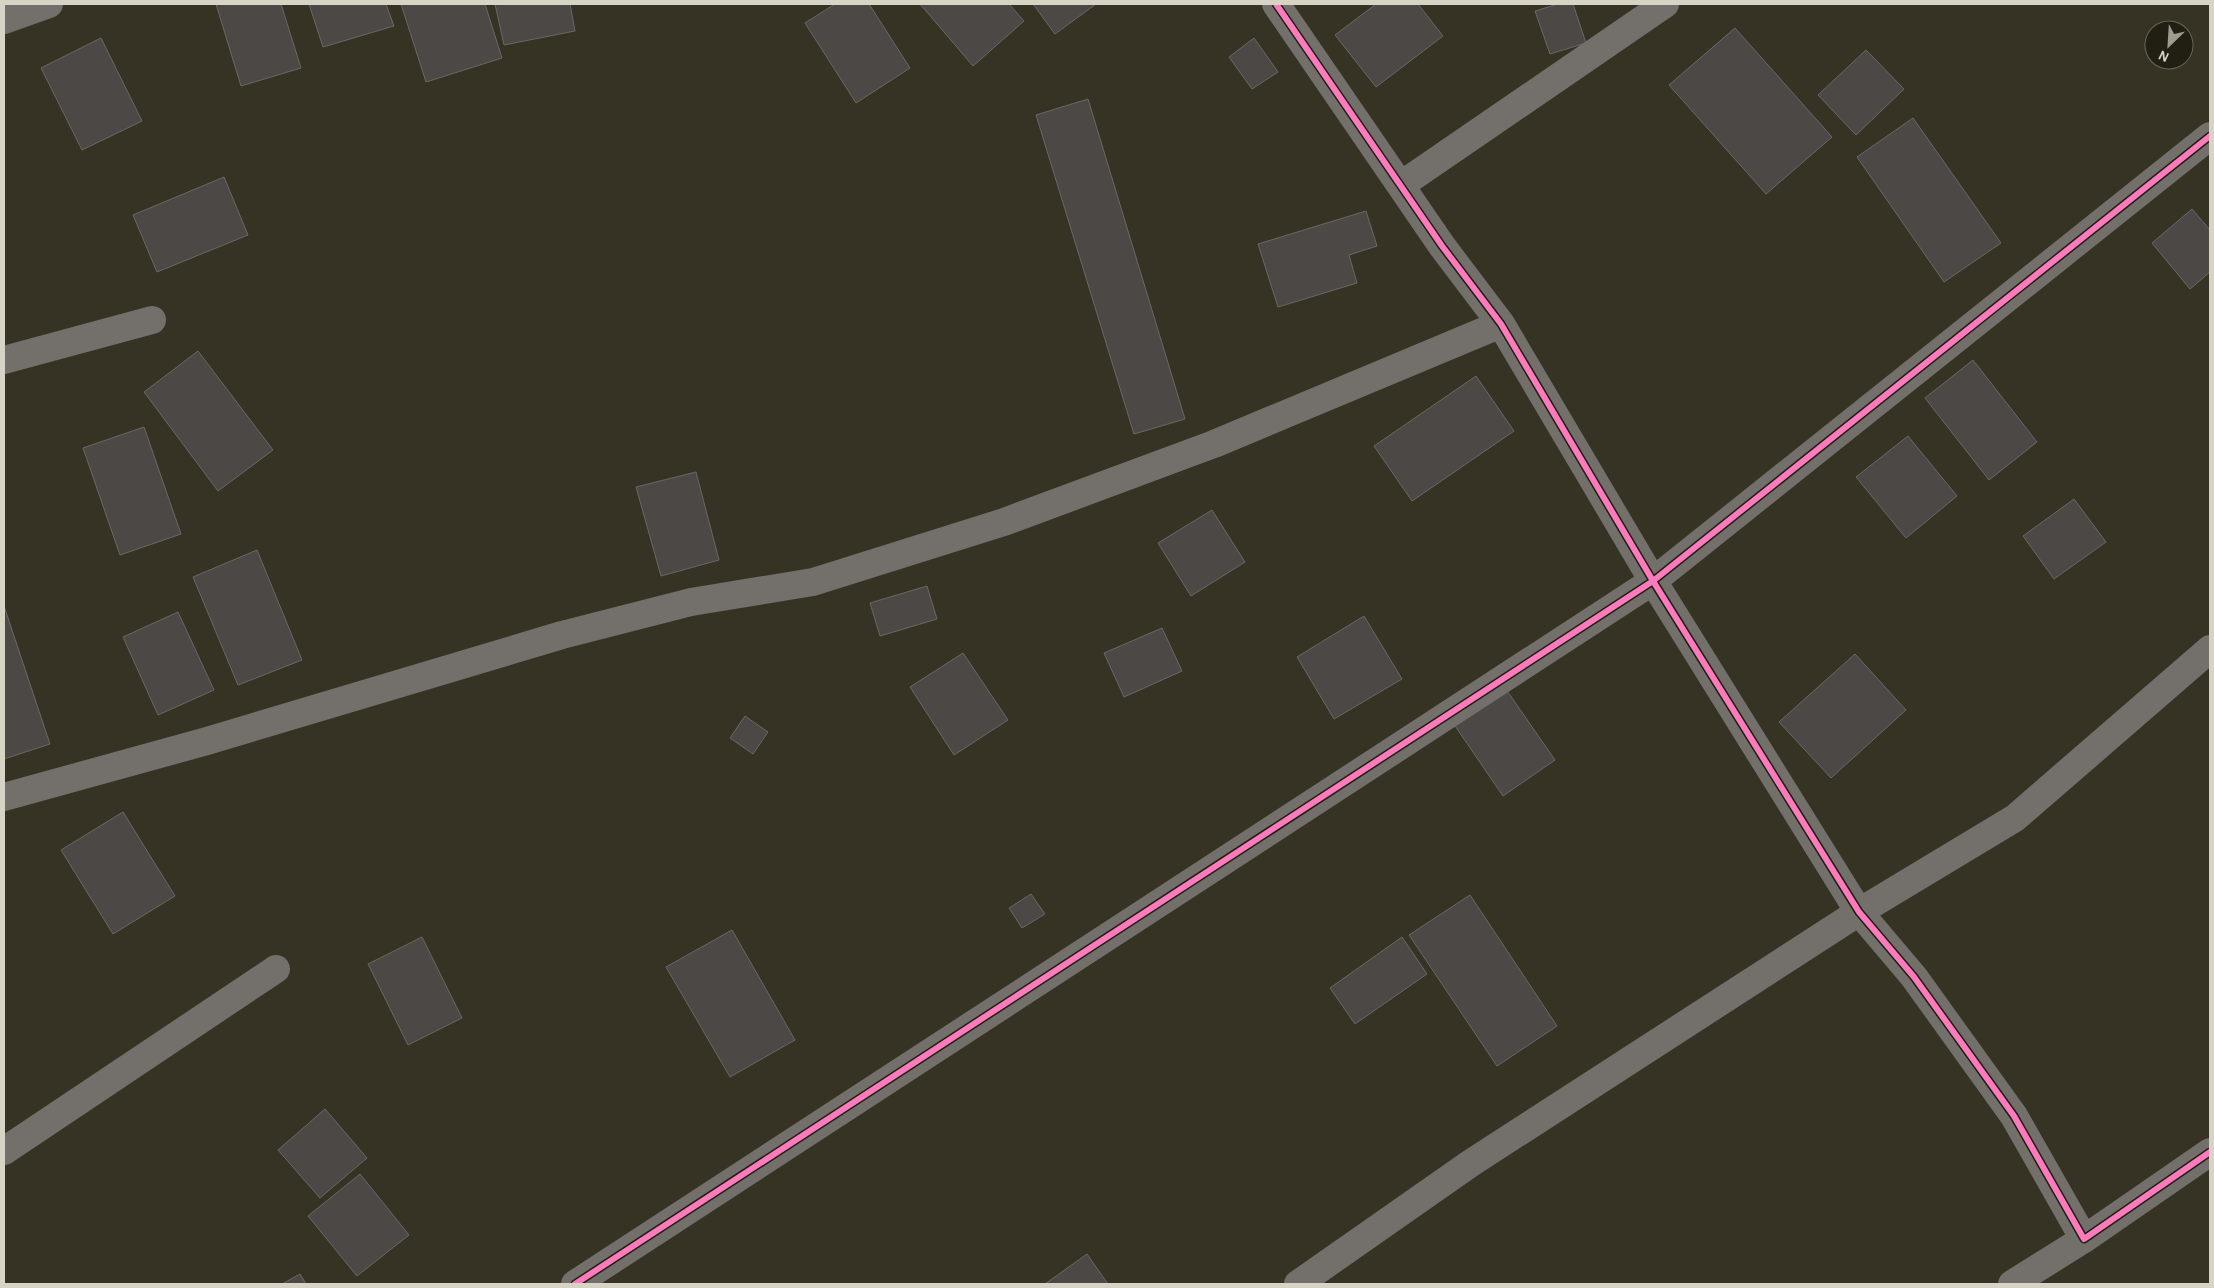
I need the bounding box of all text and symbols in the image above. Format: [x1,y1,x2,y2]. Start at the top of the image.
north arrow [2144,20,2194,70]
text: N [2157,47,2171,64]

